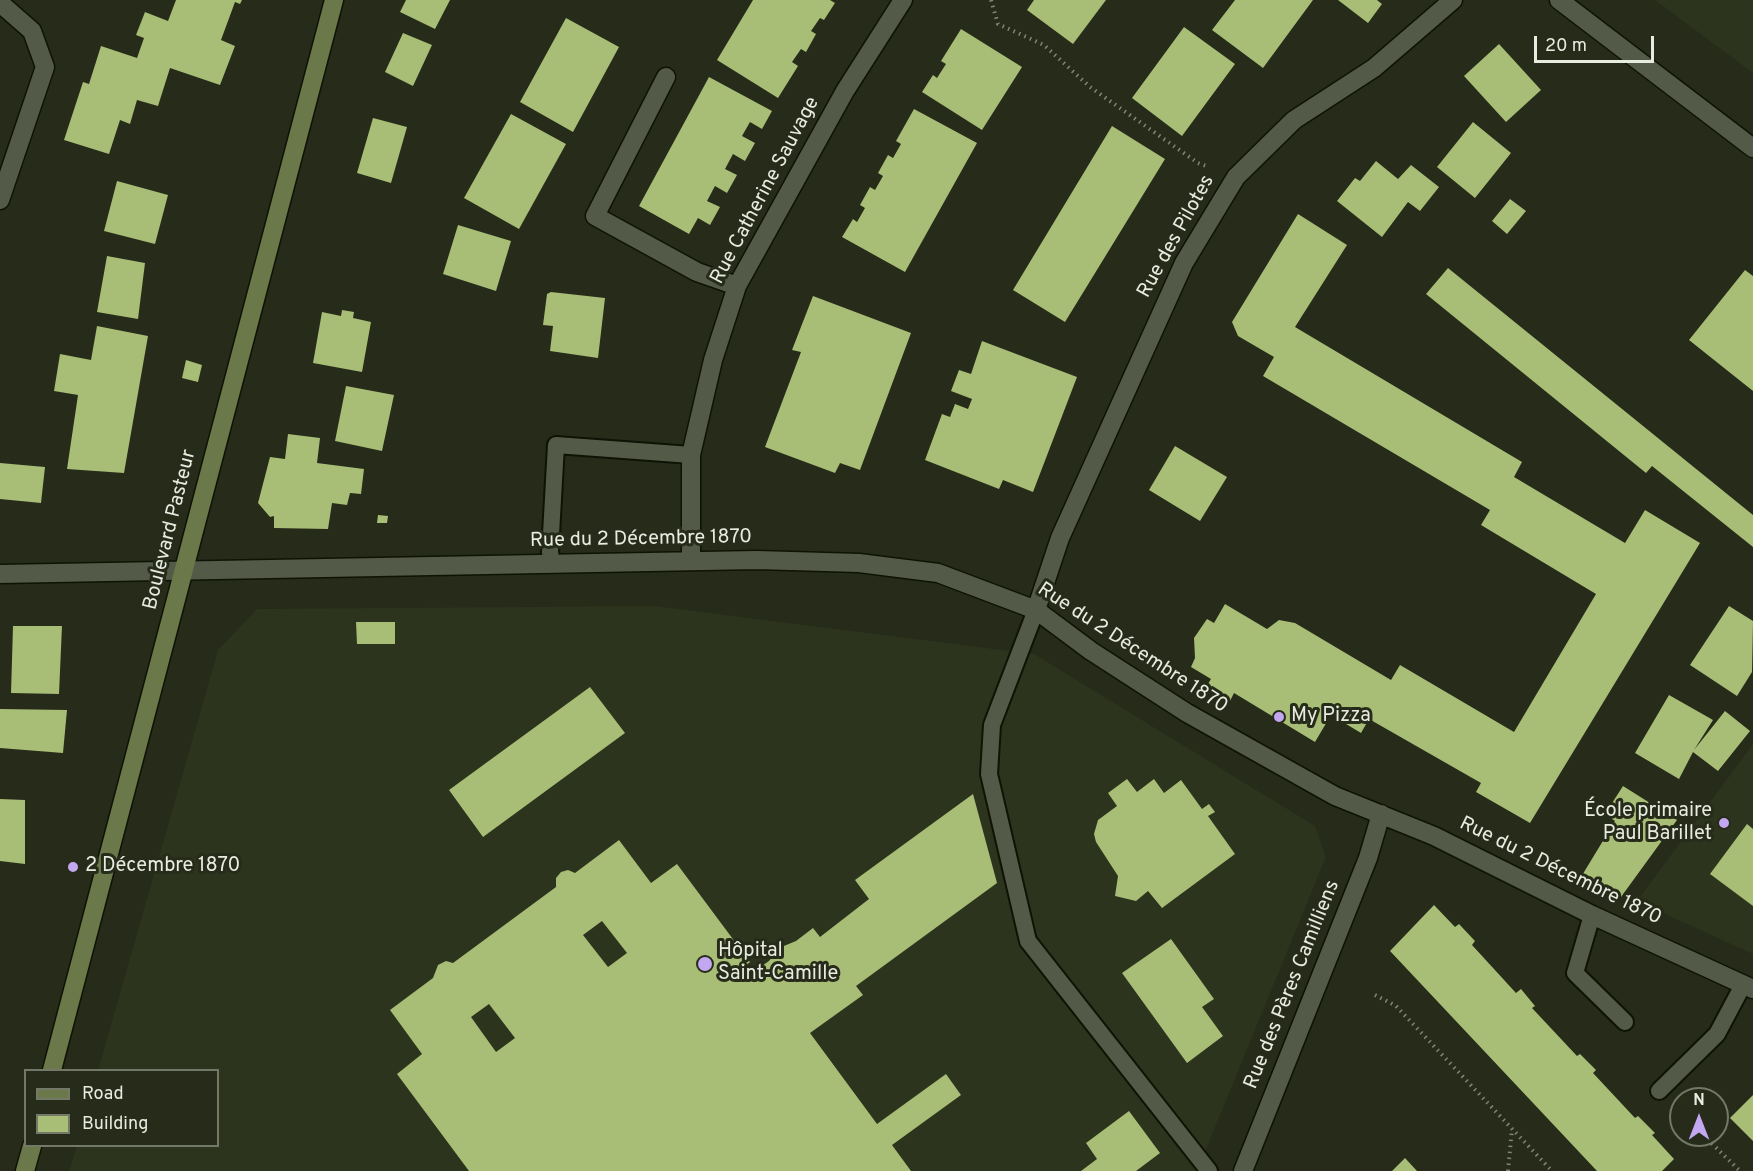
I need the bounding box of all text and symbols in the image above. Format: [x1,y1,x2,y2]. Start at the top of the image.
scale bar [1537,24,1657,62]
text: 20 m [1545,35,1587,58]
street label: Rue Catherine Sauvage [706,93,826,289]
street label: Rue des Pilotes [1133,171,1221,303]
street label: Boulevard Pasteur [139,447,203,613]
street label: Rue du 2 Décembre 1870 [530,526,752,554]
street label: Rue du 2 Décembre 1870 [1032,578,1232,720]
place label: My Pizza [1291,705,1371,729]
marker: My Pizza [1272,710,1286,724]
place label: École primaire Paul Barillet [1584,800,1712,847]
street label: Rue du 2 Décembre 1870 [1455,813,1665,931]
marker: École primaire Paul Barillet [1717,816,1731,830]
place label: 2 Décembre 1870 [85,855,240,879]
marker: 2 Décembre 1870 [66,860,80,874]
street label: Rue des Pères Camilliens [1240,877,1346,1093]
place label: Hôpital Saint-Camille [718,940,838,987]
marker: Hôpital Saint-Camille [696,955,714,973]
legend [24,1069,219,1147]
text: Road [82,1083,124,1106]
north arrow [1669,1087,1729,1147]
text: N [1693,1091,1705,1111]
text: Building [82,1113,148,1136]

